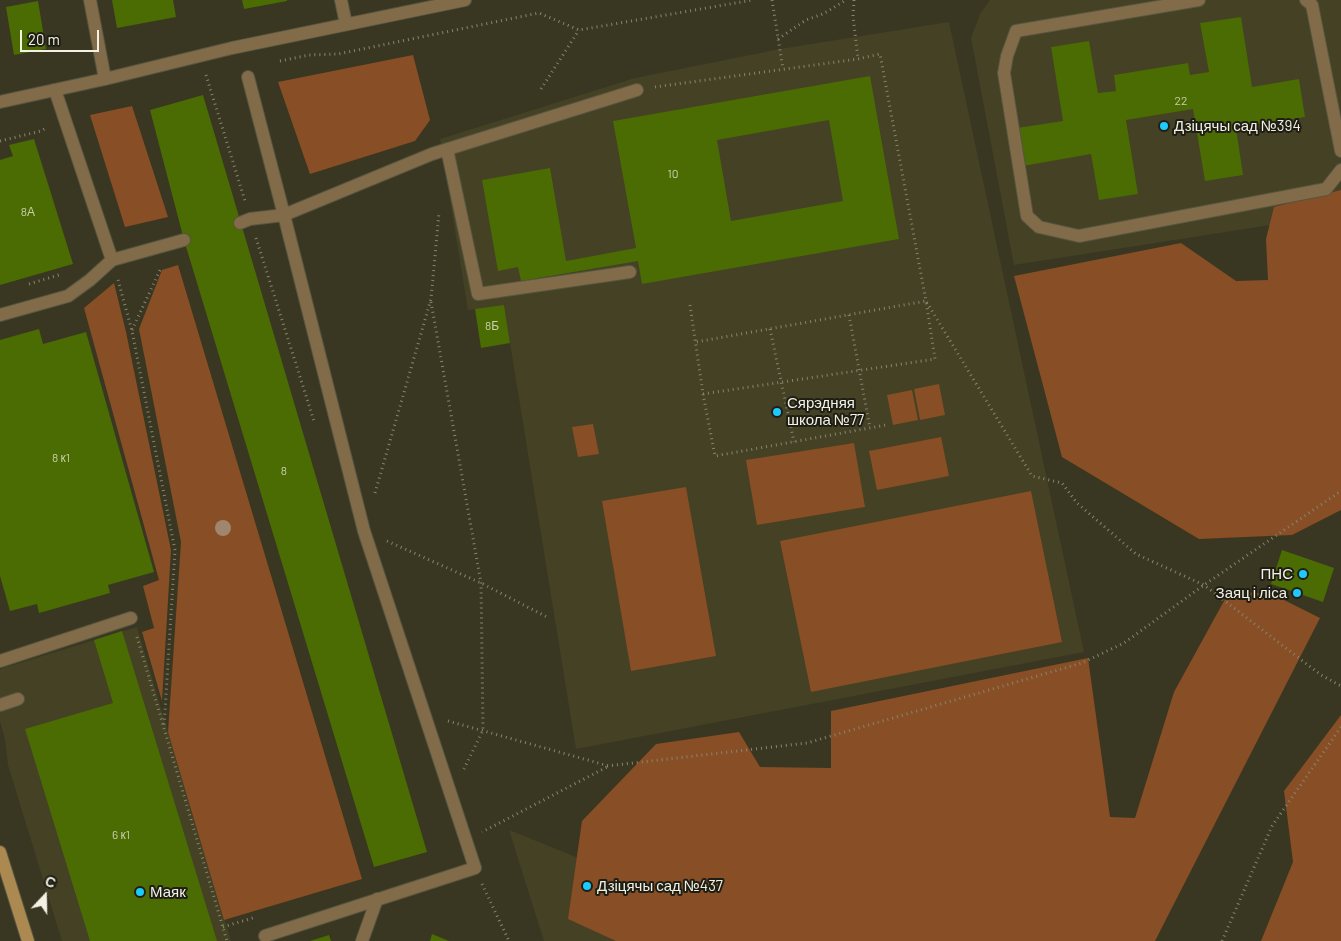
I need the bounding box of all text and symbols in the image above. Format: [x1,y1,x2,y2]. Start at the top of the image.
scale bar [22,20,101,52]
text: 20 m [28,30,60,48]
house number: 22 [1175,94,1187,108]
place label: Дзіцячы сад №394 [1174,117,1301,135]
marker: Дзіцячы сад №394 [1158,120,1170,132]
house number: 10 [668,167,678,181]
house number: 8А [21,205,35,219]
house number: 8Б [485,319,499,333]
place label: Сярэдняя школа №77 [787,394,864,429]
marker: Сярэдняя школа №77 [771,406,783,418]
house number: 8 к1 [52,451,70,465]
house number: 8 [281,464,287,478]
place label: ПНС [1261,565,1293,583]
marker: ПНС [1297,568,1309,580]
place label: Заяц і ліса [1216,584,1287,602]
marker: Заяц і ліса [1291,587,1303,599]
house number: 6 к1 [112,828,130,842]
north arrow [20,871,70,921]
text: С [43,872,58,891]
place label: Дзіцячы сад №437 [597,877,723,895]
marker: Дзіцячы сад №437 [581,880,593,892]
place label: Маяк [150,883,186,901]
marker: Маяк [134,886,146,898]

